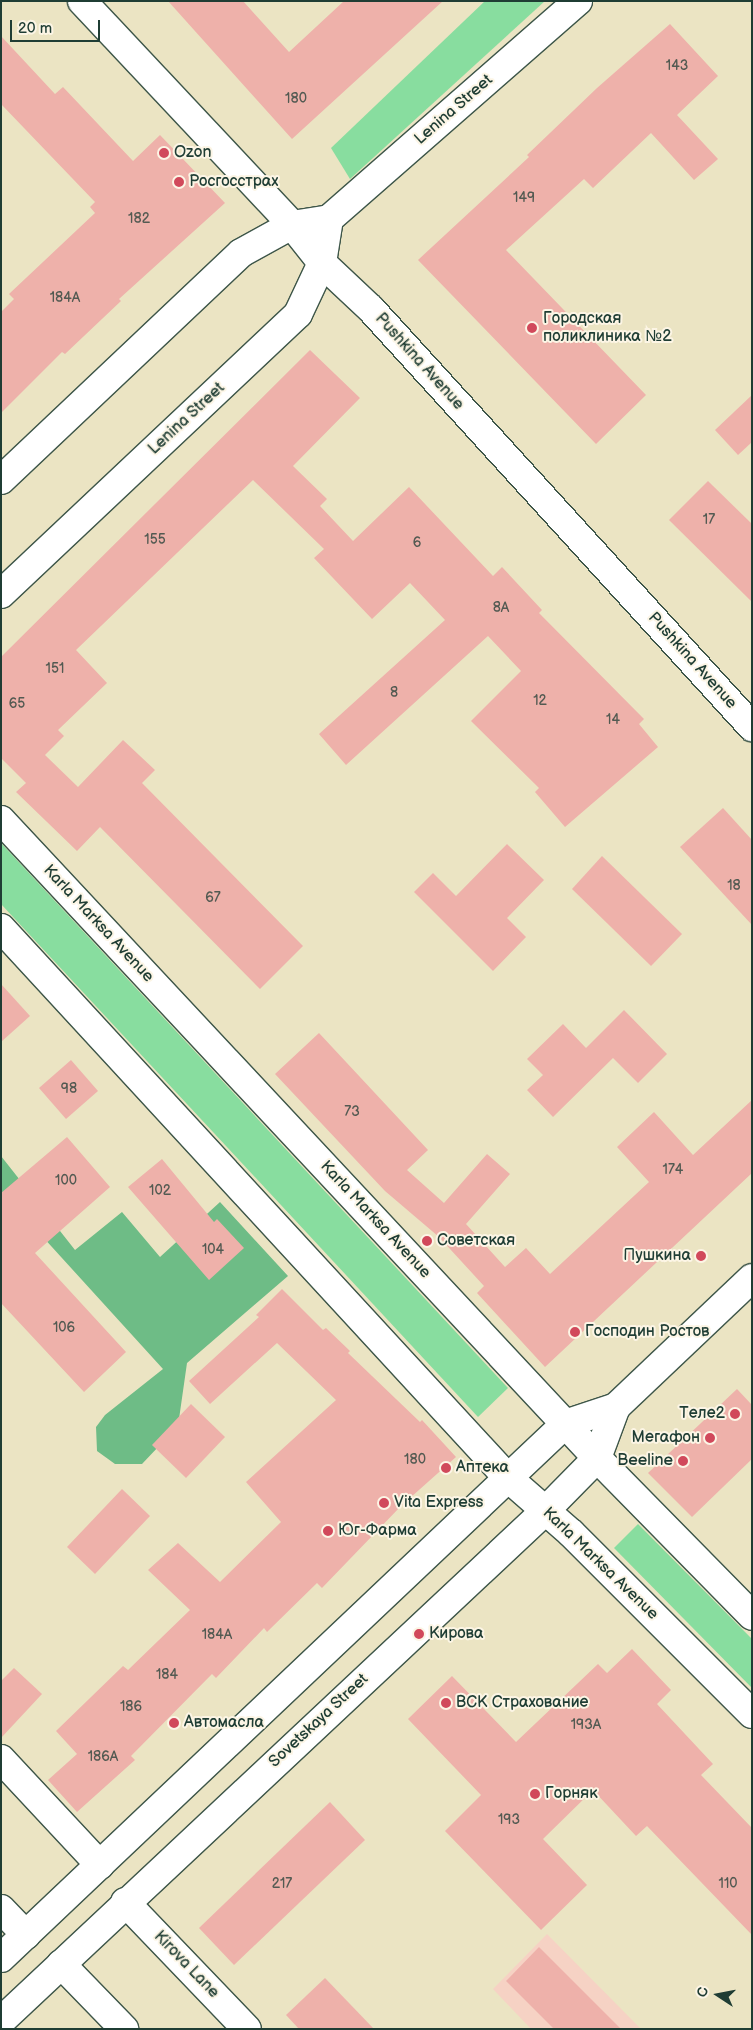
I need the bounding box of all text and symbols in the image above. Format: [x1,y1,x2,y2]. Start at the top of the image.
scale bar [12,10,102,42]
text: 20 m [18,19,52,38]
house number: 143 [666,58,688,74]
street label: Lenina Street [411,71,497,149]
house number: 180 [285,91,307,107]
place label: Ozon [174,143,212,163]
marker: Ozon [158,147,170,159]
place label: Росгосстрах [189,172,278,192]
marker: Росгосстрах [173,176,185,188]
house number: 149 [513,190,535,206]
house number: 182 [128,211,150,227]
house number: 184А [50,290,80,306]
place label: Городская поликлиника №2 [543,309,672,347]
street label: Pushkina Avenue [371,310,467,414]
marker: Городская поликлиника №2 [525,321,539,335]
street label: Lenina Street [145,379,229,459]
house number: 17 [703,512,715,528]
house number: 155 [144,532,166,548]
house number: 6 [413,535,421,551]
house number: 8А [493,600,509,616]
street label: Pushkina Avenue [644,609,740,713]
house number: 151 [46,661,64,677]
house number: 8 [390,685,398,701]
house number: 12 [533,693,547,709]
house number: 65 [9,696,25,712]
house number: 14 [606,712,620,728]
street label: Karla Marksa Avenue [39,861,157,987]
house number: 18 [727,878,741,894]
house number: 67 [205,890,221,906]
house number: 98 [61,1081,77,1097]
house number: 73 [344,1104,360,1120]
street label: Karla Marksa Avenue [316,1157,434,1283]
house number: 174 [663,1162,683,1178]
house number: 100 [55,1173,77,1189]
house number: 102 [149,1183,171,1199]
place label: Советская [437,1231,515,1251]
marker: Советская [421,1235,433,1247]
house number: 104 [202,1242,224,1258]
place label: Пушкина [623,1246,691,1266]
marker: Пушкина [695,1250,707,1262]
house number: 106 [53,1320,75,1336]
place label: Господин Ростов [585,1322,709,1342]
marker: Господин Ростов [569,1326,581,1338]
place label: Теле2 [679,1404,725,1424]
marker: Теле2 [729,1408,741,1420]
place label: Мегафон [632,1428,700,1448]
marker: Мегафон [704,1432,716,1444]
place label: Beeline [617,1451,673,1471]
house number: 180 [404,1452,426,1468]
marker: Beeline [677,1455,689,1467]
place label: Аптека [456,1458,509,1478]
marker: Аптека [440,1462,452,1474]
place label: Vita Express [394,1493,484,1513]
marker: Vita Express [378,1497,390,1509]
street label: Karla Marksa Avenue [538,1504,662,1624]
place label: Юг-Фарма [338,1521,417,1541]
marker: Юг-Фарма [322,1525,334,1537]
place label: Кирова [429,1624,483,1644]
house number: 184А [202,1627,232,1643]
marker: Кирова [413,1628,425,1640]
house number: 184 [156,1667,178,1683]
street label: Sovetskaya Street [265,1670,373,1772]
place label: ВСК Страхование [456,1693,589,1713]
marker: ВСК Страхование [440,1697,452,1709]
house number: 186 [120,1699,142,1715]
place label: Автомасла [184,1713,264,1733]
marker: Автомасла [168,1717,180,1729]
house number: 193А [571,1717,601,1733]
house number: 186А [88,1749,118,1765]
place label: Горняк [545,1784,598,1804]
marker: Горняк [529,1788,541,1800]
house number: 193 [498,1812,520,1828]
house number: 217 [272,1876,292,1892]
house number: 110 [718,1876,738,1892]
street label: Kirova Lane [149,1928,223,2002]
north arrow [693,1970,743,2020]
text: С [694,1986,712,1998]

